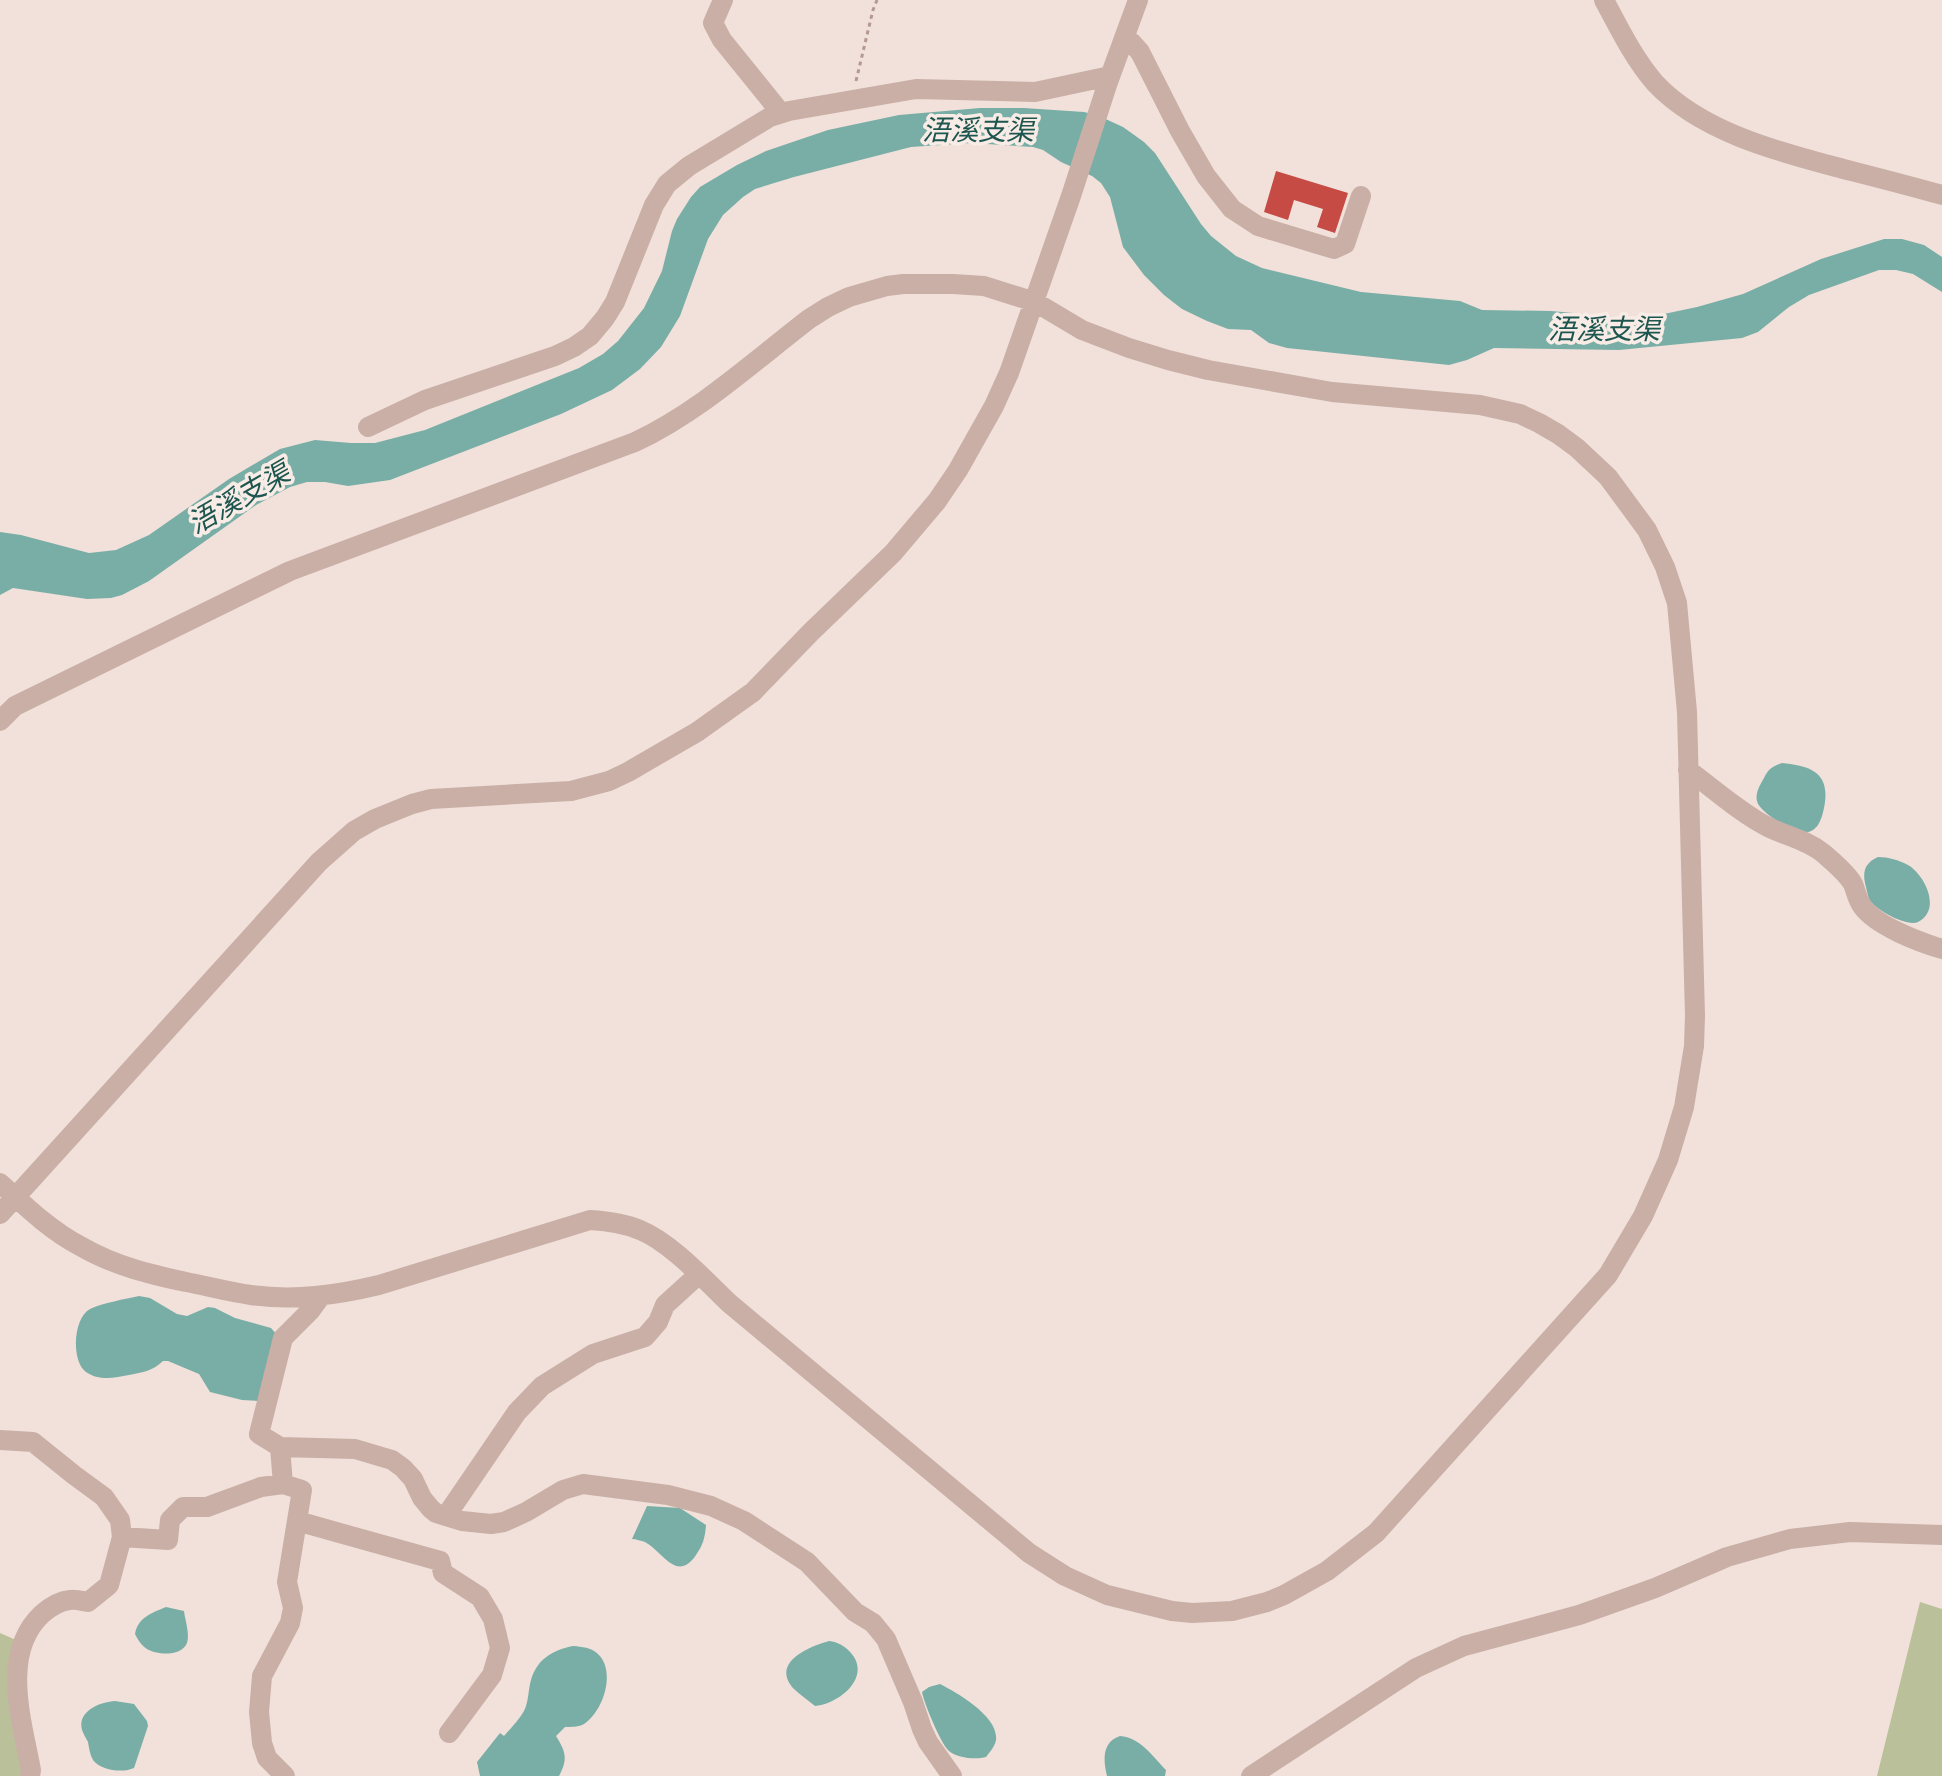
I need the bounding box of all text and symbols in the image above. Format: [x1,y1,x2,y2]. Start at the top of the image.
water label: 浯溪支渠 [922,111,1038,150]
water label: 浯溪支渠 [1548,310,1664,349]
water label: 浯溪支渠 [181,451,301,543]

